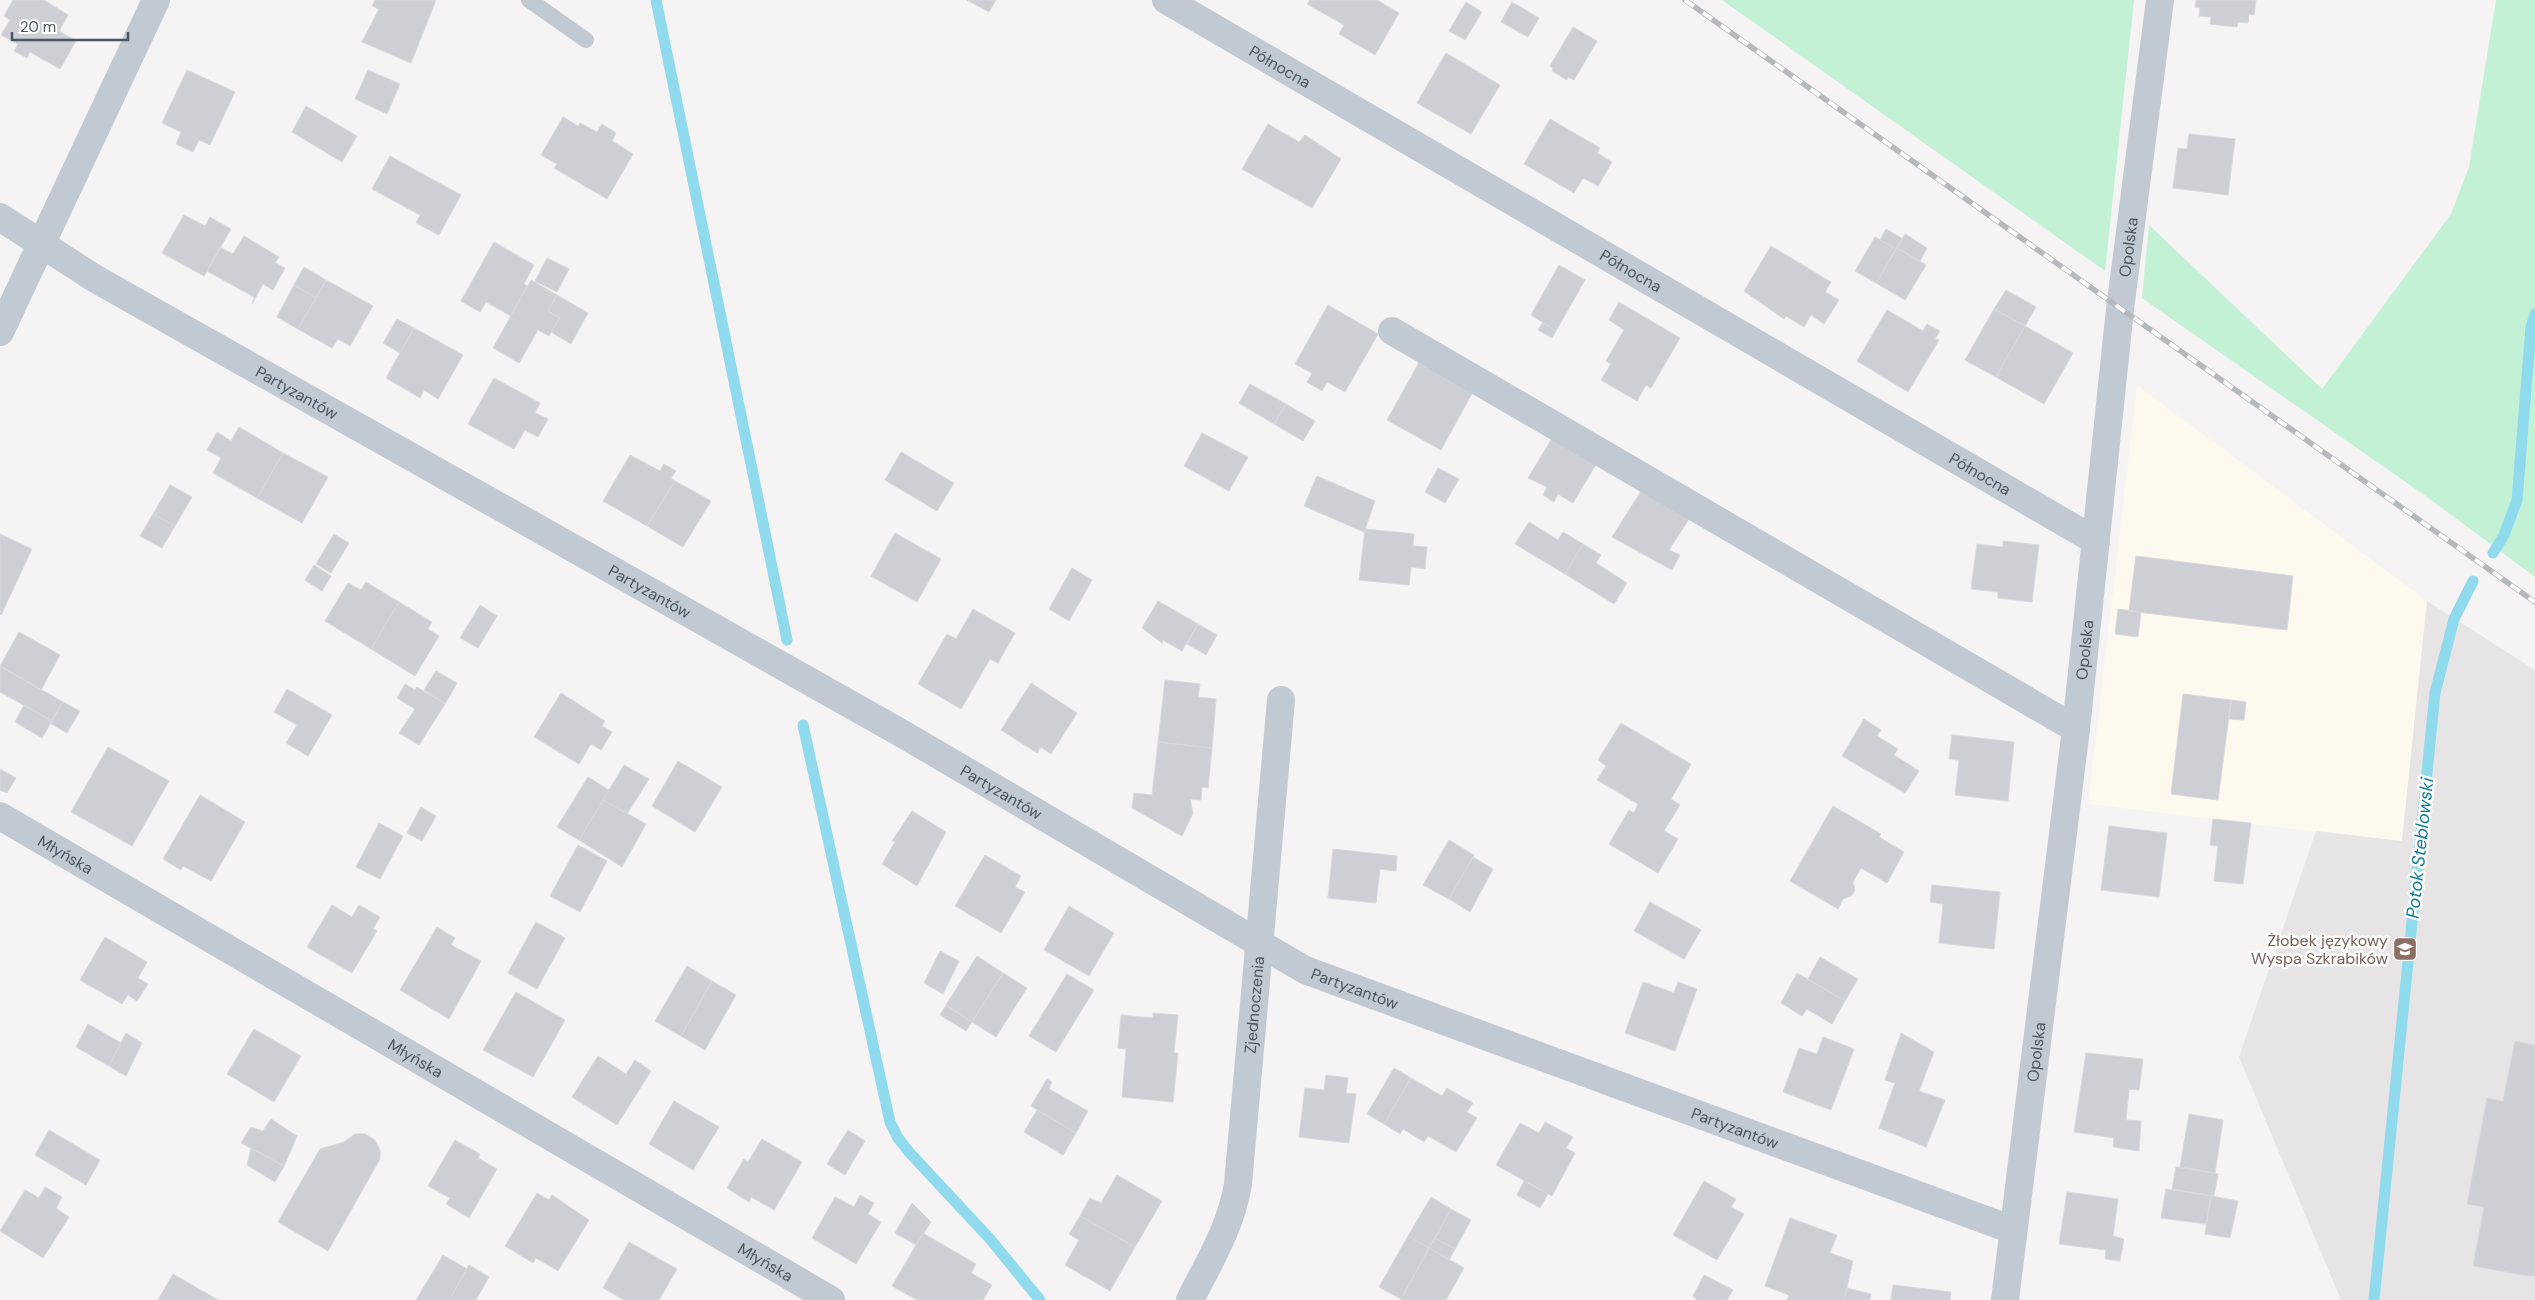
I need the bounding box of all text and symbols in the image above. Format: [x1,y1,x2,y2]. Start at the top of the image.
scale bar [12,10,129,42]
text: 20 m [20,17,56,37]
street label: Północna [1245,41,1315,93]
street label: Opolska [2114,216,2143,279]
street label: Północna [1596,245,1666,297]
street label: Partyzantów [252,361,342,424]
street label: Północna [1945,448,2015,500]
street label: Partyzantów [604,560,694,623]
street label: Opolska [2071,619,2098,681]
street label: Partyzantów [956,760,1046,825]
water label: Potok Steblowski [2401,776,2439,920]
street label: Młyńska [34,830,97,879]
place label: Żłobek językowy Wyspa Szkrabików [2251,930,2388,969]
school or university icon: Żłobek językowy Wyspa Szkrabików [2392,936,2418,962]
street label: Zjednoczenia [1240,955,1269,1054]
street label: Partyzantów [1308,963,1401,1014]
street label: Opolska [2022,1021,2050,1083]
street label: Młyńska [384,1034,447,1083]
street label: Partyzantów [1688,1103,1781,1154]
street label: Młyńska [734,1238,797,1287]

